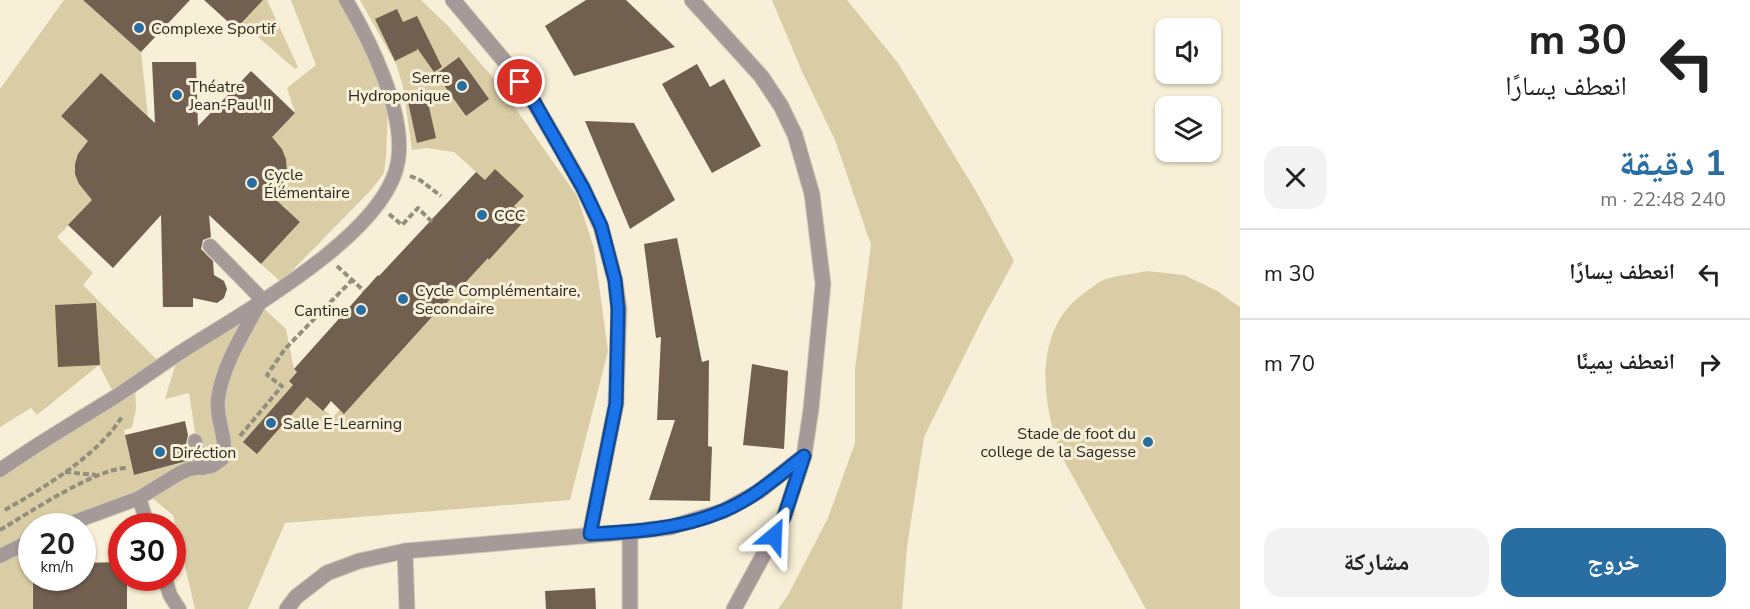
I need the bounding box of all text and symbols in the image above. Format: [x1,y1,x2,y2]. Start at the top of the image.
text: 30 m [1528,12,1627,69]
place label: Complexe Sportif [151,18,277,40]
map controls [1155,18,1221,162]
button: sound [1155,18,1221,84]
marker: Complexe Sportif [132,21,146,35]
icon: left [1648,24,1726,102]
pin [494,56,545,107]
icon: arrive [503,65,536,98]
place label: Serre Hydroponique [348,67,450,107]
text: انعطف يسارًا [1505,68,1627,105]
place label: Théatre Jean-Paul II [188,76,271,116]
marker: Serre Hydroponique [455,79,469,93]
marker: Théatre Jean-Paul II [170,88,184,102]
button: layers [1155,96,1221,162]
text: 1 دقيقة [1619,139,1726,188]
button: close [1264,146,1327,209]
place label: Cycle Élémentaire [264,164,350,204]
marker: Cycle Élémentaire [245,176,259,190]
text: 240 m · 22:48 [1600,186,1726,213]
place label: CCC [494,205,526,227]
marker: CCC [475,208,489,222]
text: انعطف يسارًا [1569,257,1675,287]
icon: left [1693,258,1726,291]
text: 30 m [1264,259,1315,289]
place label: Cycle Complémentaire, Secondaire [415,280,580,320]
marker: Cycle Complémentaire, Secondaire [396,292,410,306]
place label: Cantine [294,300,349,322]
marker: Cantine [354,303,368,317]
text: انعطف يمينًا [1576,347,1675,377]
icon: right [1693,348,1726,381]
text: 70 m [1264,349,1315,379]
place label: Salle E-Learning [283,413,402,435]
marker: Salle E-Learning [264,416,278,430]
place label: Stade de foot du college de la Sagesse [981,423,1136,463]
marker: Stade de foot du college de la Sagesse [1141,435,1155,449]
place label: Diréction [172,442,236,464]
marker: Diréction [153,445,167,459]
position arrow [742,504,806,568]
speed limit sign: 30 [108,513,186,591]
text: 20 [39,524,75,565]
button: مشاركة [1264,528,1489,597]
button: خروج [1501,528,1726,597]
text: km/h [40,557,74,577]

